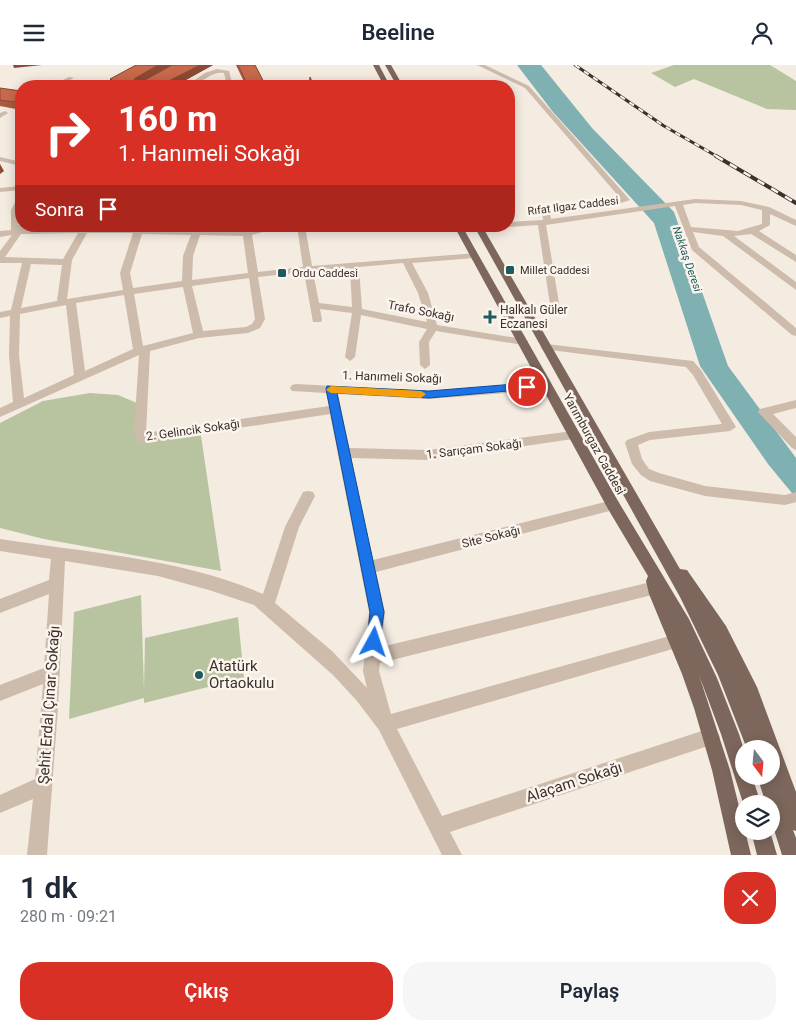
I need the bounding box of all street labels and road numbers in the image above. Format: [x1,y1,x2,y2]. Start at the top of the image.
street label: Rıfat Ilgaz Caddesi [527,194,619,218]
street label: Trafo Sokağı [387,298,455,324]
street label: 1. Hanımeli Sokağı [342,368,442,386]
street label: Yarımburgaz Caddesi [560,391,628,497]
street label: 2. Gelincik Sokağı [145,416,241,444]
street label: 1. Sarıçam Sokağı [425,436,523,462]
street label: Site Sokağı [460,523,522,551]
street label: Şehit Erdal Çınar Sokağı [34,625,64,785]
street label: Alaçam Sokağı [524,758,624,806]

